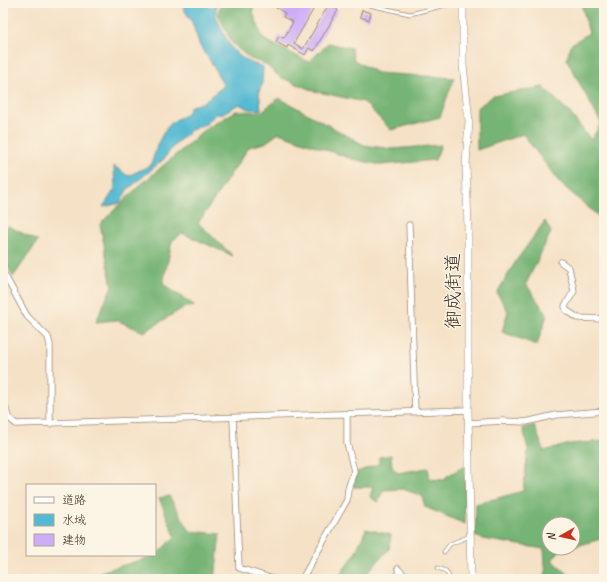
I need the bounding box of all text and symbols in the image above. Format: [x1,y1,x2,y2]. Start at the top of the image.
street label: 御成街道 [441,253,465,329]
legend [26,484,156,556]
text: 道路 [62,492,86,508]
text: 水域 [62,512,86,528]
north arrow [541,516,581,556]
text: N [543,531,559,542]
text: 建物 [62,532,86,548]

